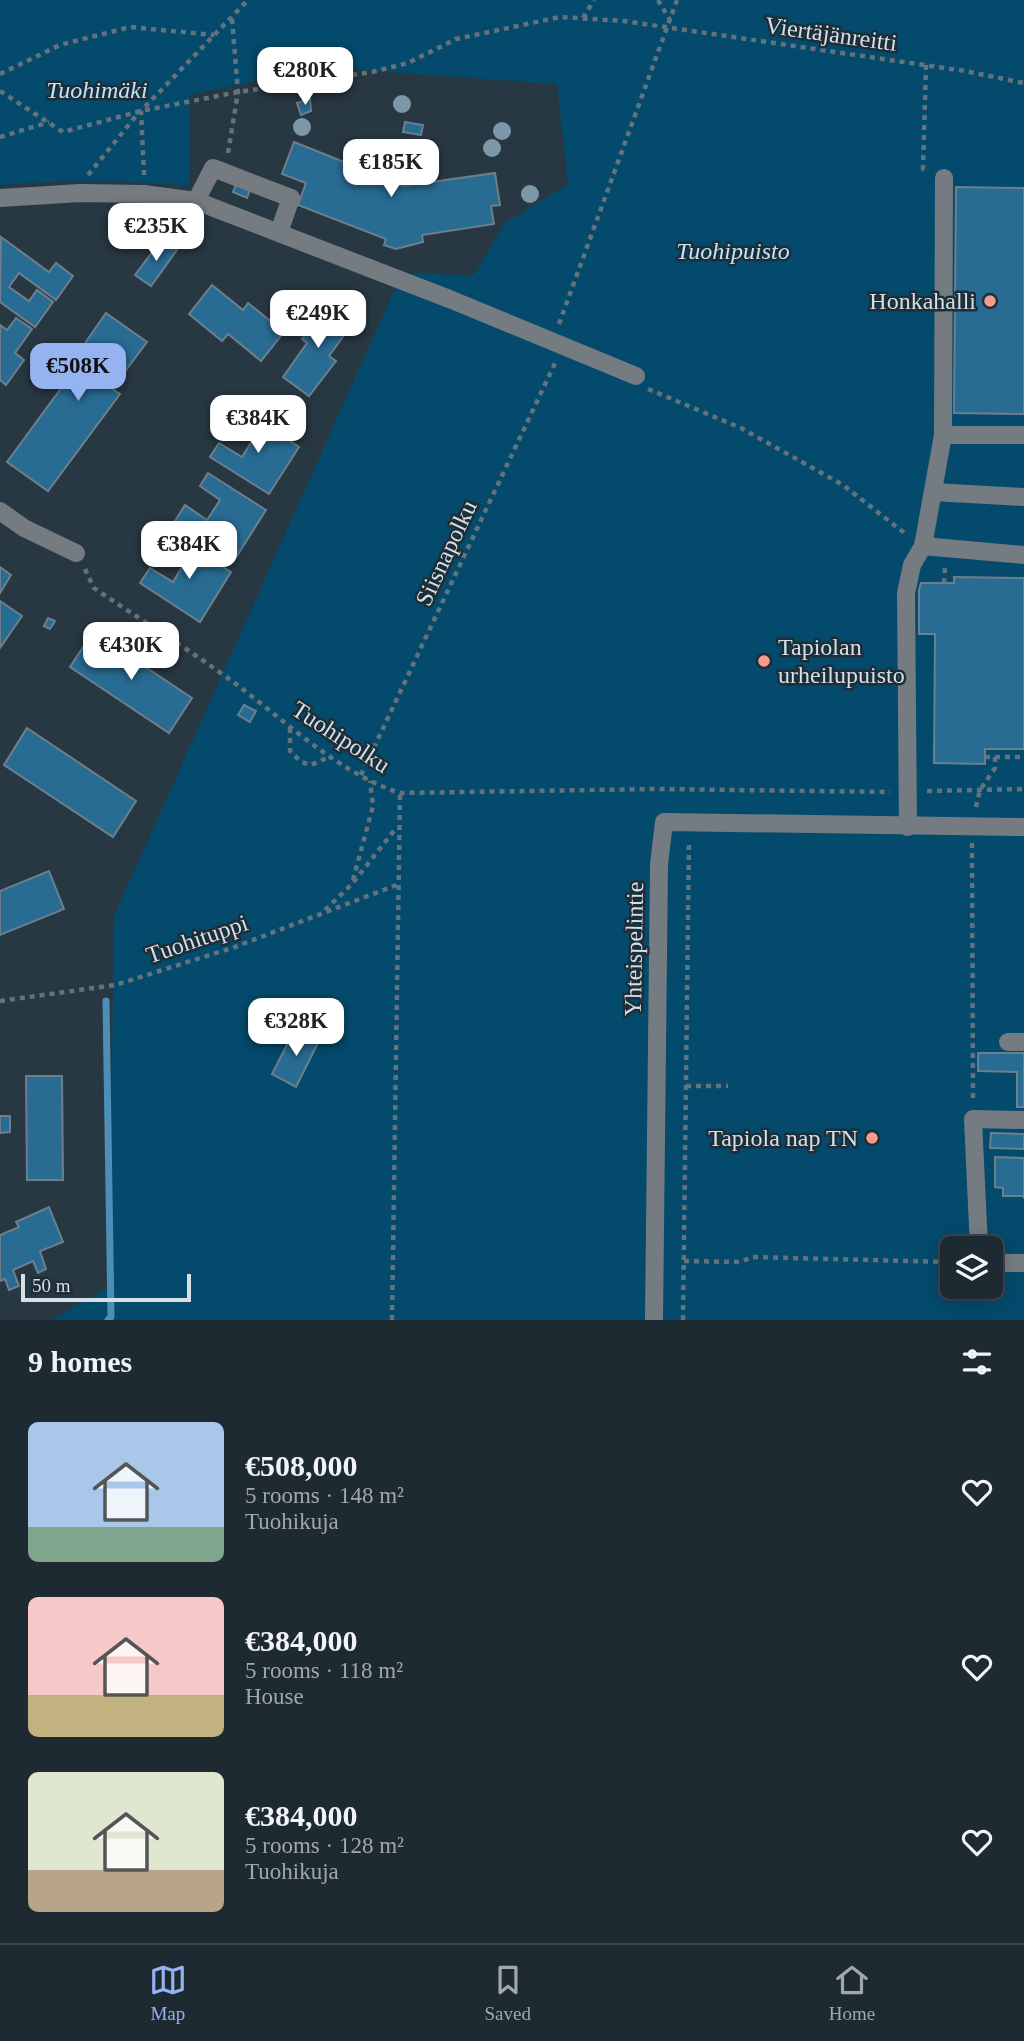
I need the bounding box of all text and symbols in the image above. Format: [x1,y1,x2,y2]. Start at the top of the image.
street label: Viertäjänreitti [763,12,899,56]
pin: €280K [256,48,354,107]
text: €280K [273,57,337,82]
park label: Tuohimäki [46,77,148,103]
pin: €185K [342,140,440,199]
text: €185K [359,149,423,174]
pin: €235K [107,204,205,263]
text: €235K [124,213,188,238]
park label: Tuohipuisto [676,238,790,264]
place label: Honkahalli [869,288,976,314]
pin: €249K [269,290,367,350]
marker: Honkahalli [982,293,998,309]
text: €249K [286,300,350,325]
pin: €508K [29,344,127,403]
text: €508K [46,353,110,378]
pin: €384K [209,396,307,455]
text: €384K [226,405,290,430]
street label: Siisnapolku [410,496,482,610]
pin: €384K [140,522,238,581]
text: €384K [157,531,221,556]
pin: €430K [82,622,180,682]
text: €430K [99,632,163,657]
place label: Tapiolan urheilupuisto [778,634,905,688]
marker: Tapiolan urheilupuisto [756,653,772,669]
street label: Tuohipolku [287,696,395,778]
street label: Yhteispelintie [620,881,648,1017]
street label: Tuohituppi [143,909,252,969]
pin: €328K [247,998,345,1058]
text: €328K [264,1008,328,1033]
place label: Tapiola nap TN [708,1125,858,1151]
marker: Tapiola nap TN [864,1130,880,1146]
map controls [940,1236,1003,1299]
button: layers [940,1236,1003,1299]
scale bar [21,1271,191,1303]
text: 50 m [32,1275,71,1296]
icon: filters [958,1343,996,1381]
text: 9 homes [28,1345,132,1378]
text: €508,000 [245,1449,358,1482]
icon: home [84,1450,168,1534]
icon: heart [958,1473,996,1511]
text: 5 rooms · 148 m² [245,1483,404,1508]
text: Tuohikuja [245,1509,339,1534]
text: €384,000 [245,1624,358,1657]
icon: home [84,1625,168,1709]
icon: heart [958,1648,996,1686]
text: 5 rooms · 118 m² [245,1658,403,1683]
text: House [245,1684,304,1709]
text: €384,000 [245,1799,358,1832]
icon: home [84,1800,168,1884]
icon: heart [958,1823,996,1861]
text: 5 rooms · 128 m² [245,1833,404,1858]
text: Tuohikuja [245,1859,339,1884]
tab: Map [149,1961,187,2025]
tab: Saved [485,1961,531,2025]
tab: Home [829,1961,875,2025]

